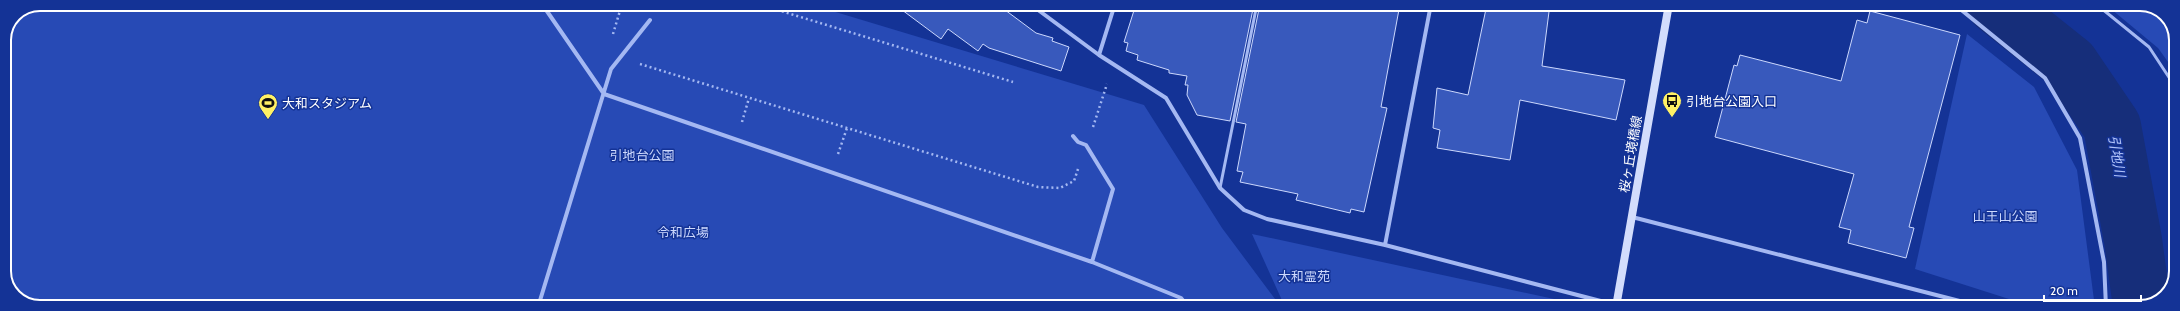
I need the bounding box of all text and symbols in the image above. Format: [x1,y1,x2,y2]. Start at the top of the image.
bus stop icon: 引地台公園入口 [1661,90,1683,118]
sports icon: 大和スタジアム [257,92,279,120]
place label: 引地台公園入口 [1686,93,1777,109]
place label: 大和スタジアム [282,95,372,111]
street label: 桜ヶ丘境橋線 [1615,114,1645,194]
water label: 引地川 [2105,134,2129,180]
park label: 引地台公園 [609,147,675,163]
park label: 山王山公園 [1972,208,2038,224]
park label: 令和広場 [657,224,709,240]
park label: 大和霊苑 [1278,268,1330,284]
scale bar [2044,277,2141,303]
text: 20 m [2050,283,2078,298]

